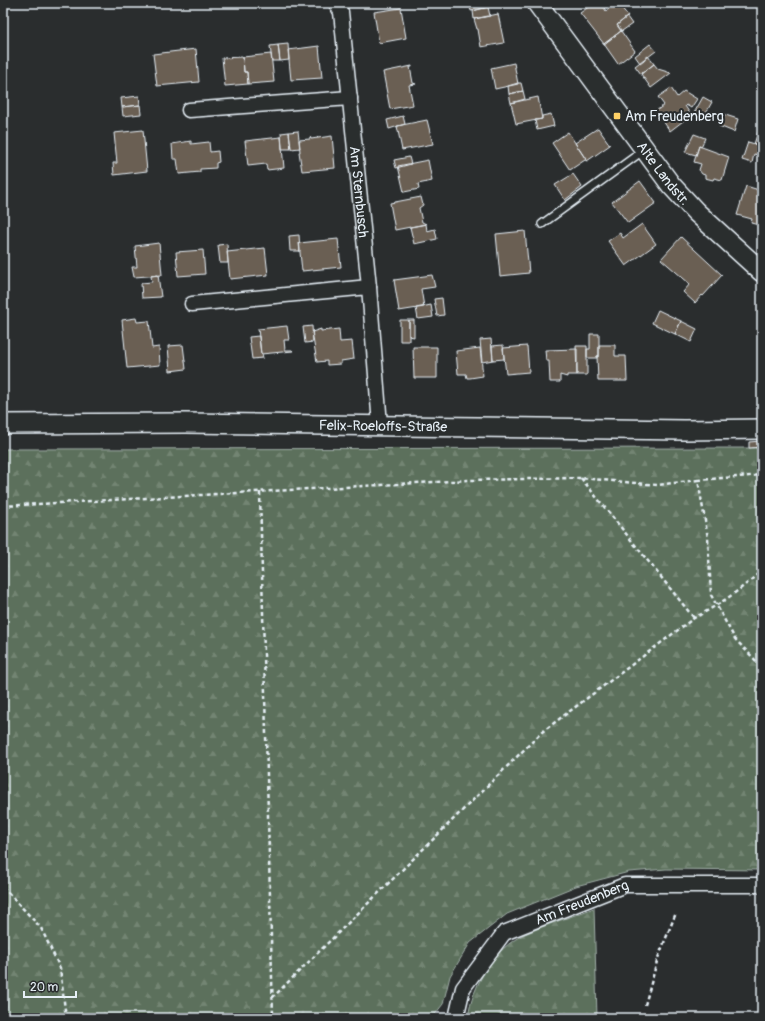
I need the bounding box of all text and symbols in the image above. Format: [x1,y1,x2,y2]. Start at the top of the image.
place label: Am Freudenberg [625,108,724,125]
marker: Am Freudenberg [612,111,622,121]
street label: Alte Landstr. [633,138,694,208]
street label: Am Sternbusch [346,145,372,238]
street label: Felix-Roeloffs-Straße [319,416,447,435]
street label: Am Freudenberg [533,876,631,928]
scale bar [24,973,76,999]
text: 20 m [30,980,59,995]

